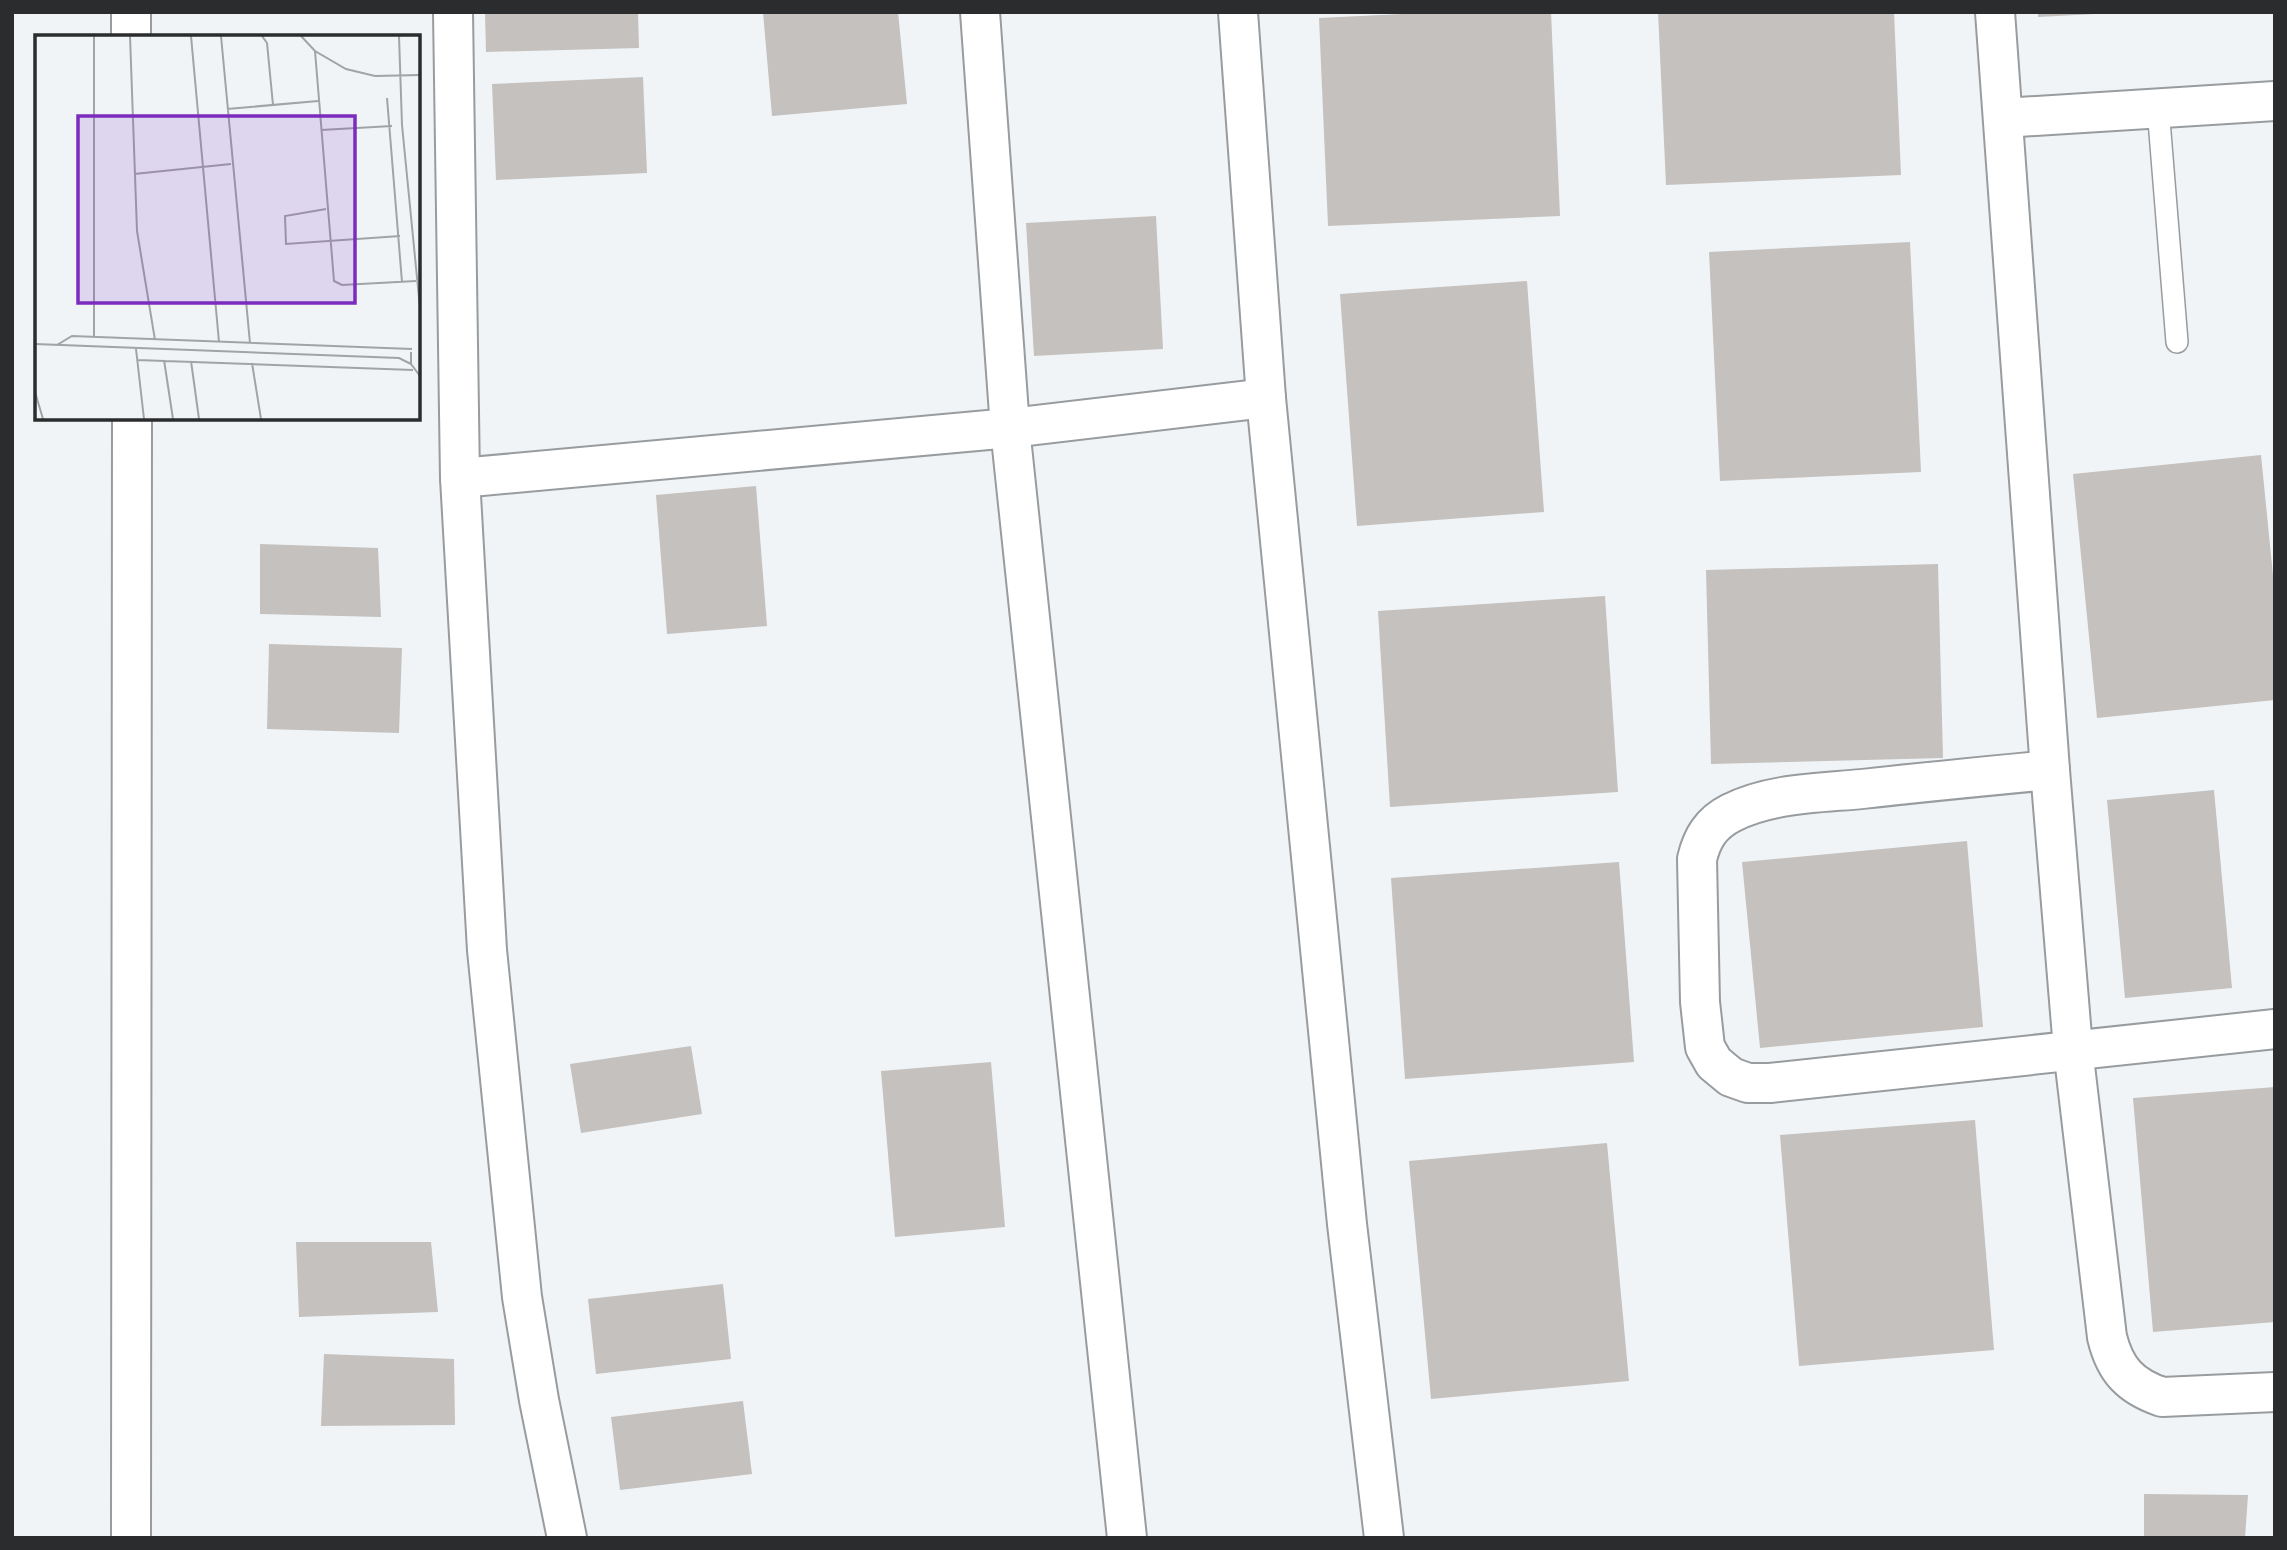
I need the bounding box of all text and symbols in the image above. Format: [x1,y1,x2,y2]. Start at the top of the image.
inset map [35,35,420,420]

